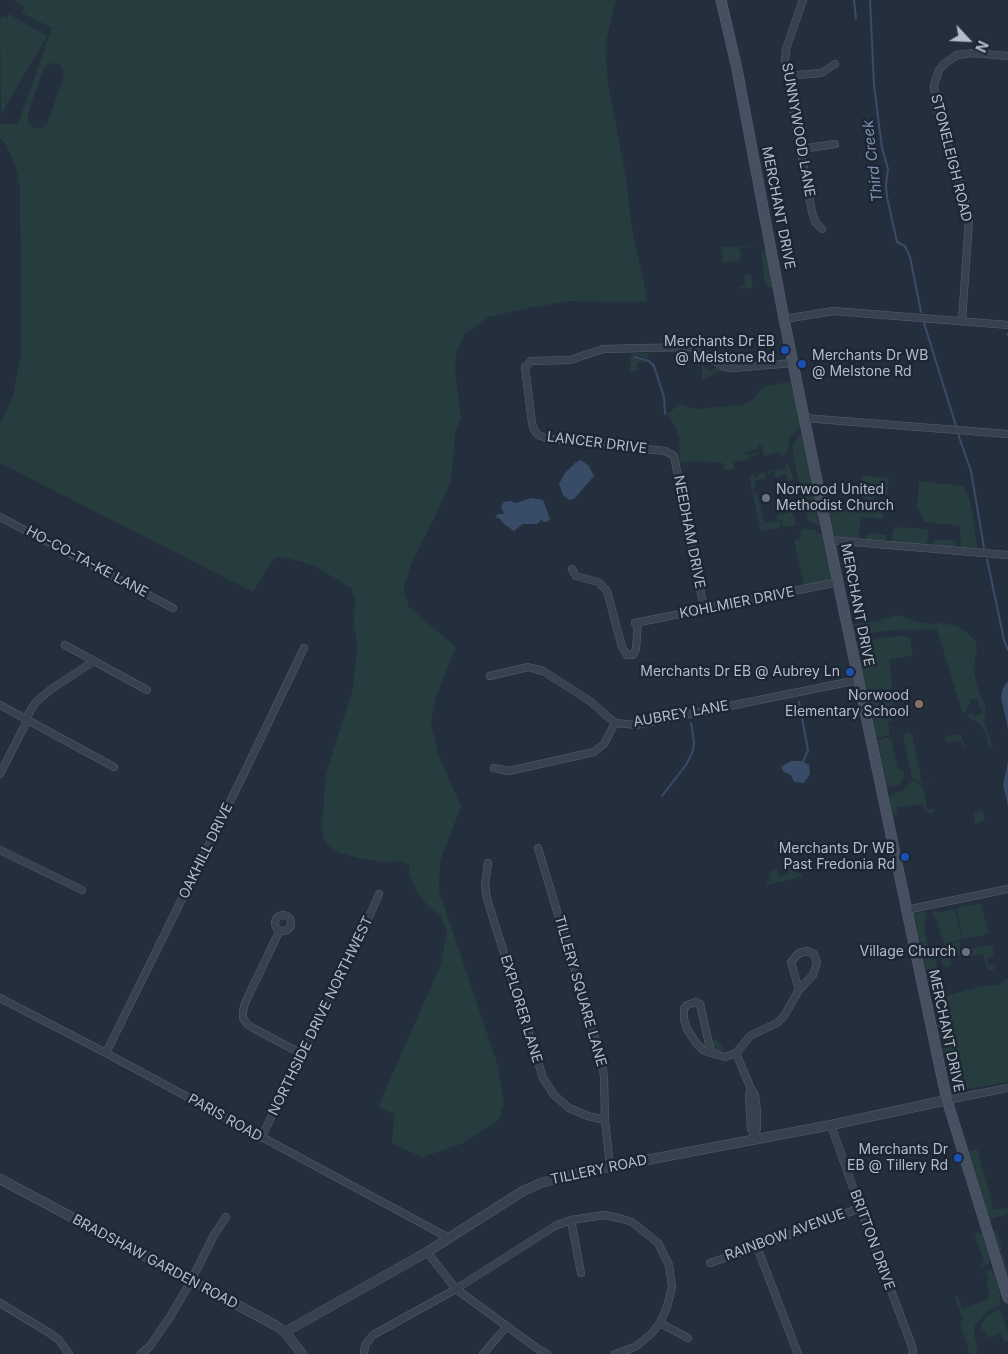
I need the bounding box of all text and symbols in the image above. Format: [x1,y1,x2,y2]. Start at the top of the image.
north arrow [943,15,993,65]
text: N [972,38,992,55]
street label: SUNNYWOOD LANE [778,62,818,198]
street label: STONELEIGH ROAD [927,92,975,224]
water label: Third Creek [859,119,887,203]
street label: MERCHANT DRIVE [758,145,798,271]
place label: Merchants Dr EB @ Melstone Rd [664,334,775,367]
marker: Merchants Dr EB @ Melstone Rd [779,344,791,356]
place label: Merchants Dr WB @ Melstone Rd [812,348,928,381]
marker: Merchants Dr WB @ Melstone Rd [796,358,808,370]
street label: LANCER DRIVE [546,429,648,457]
street label: NEEDHAM DRIVE [670,474,708,590]
place label: Norwood United Methodist Church [776,482,894,514]
marker: Norwood United Methodist Church [760,492,772,504]
street label: HO-CO-TA-KE LANE [23,523,151,601]
street label: MERCHANT DRIVE [837,542,877,668]
street label: KOHLMIER DRIVE [678,584,796,622]
place label: Merchants Dr EB @ Aubrey Ln [640,664,840,680]
marker: Merchants Dr EB @ Aubrey Ln [844,666,856,678]
place label: Norwood Elementary School [785,688,909,720]
street label: AUBREY LANE [632,697,730,731]
marker: Norwood Elementary School [913,698,925,710]
street label: OAKHILL DRIVE [176,801,236,901]
place label: Merchants Dr WB Past Fredonia Rd [779,841,895,874]
marker: Merchants Dr WB Past Fredonia Rd [899,851,911,863]
street label: TILLERY SQUARE LANE [550,913,610,1069]
street label: NORTHSIDE DRIVE NORTHWEST [265,914,377,1118]
place label: Village Church [860,944,956,960]
marker: Village Church [960,946,972,958]
street label: EXPLORER LANE [497,953,545,1065]
street label: MERCHANT DRIVE [925,968,967,1094]
street label: PARIS ROAD [185,1091,265,1145]
place label: Merchants Dr EB @ Tillery Rd [847,1142,948,1174]
street label: TILLERY ROAD [549,1152,649,1188]
marker: Merchants Dr EB @ Tillery Rd [952,1152,964,1164]
street label: BRITTON DRIVE [846,1187,898,1293]
street label: RAINBOW AVENUE [723,1205,847,1265]
street label: BRADSHAW GARDEN ROAD [70,1211,240,1313]

